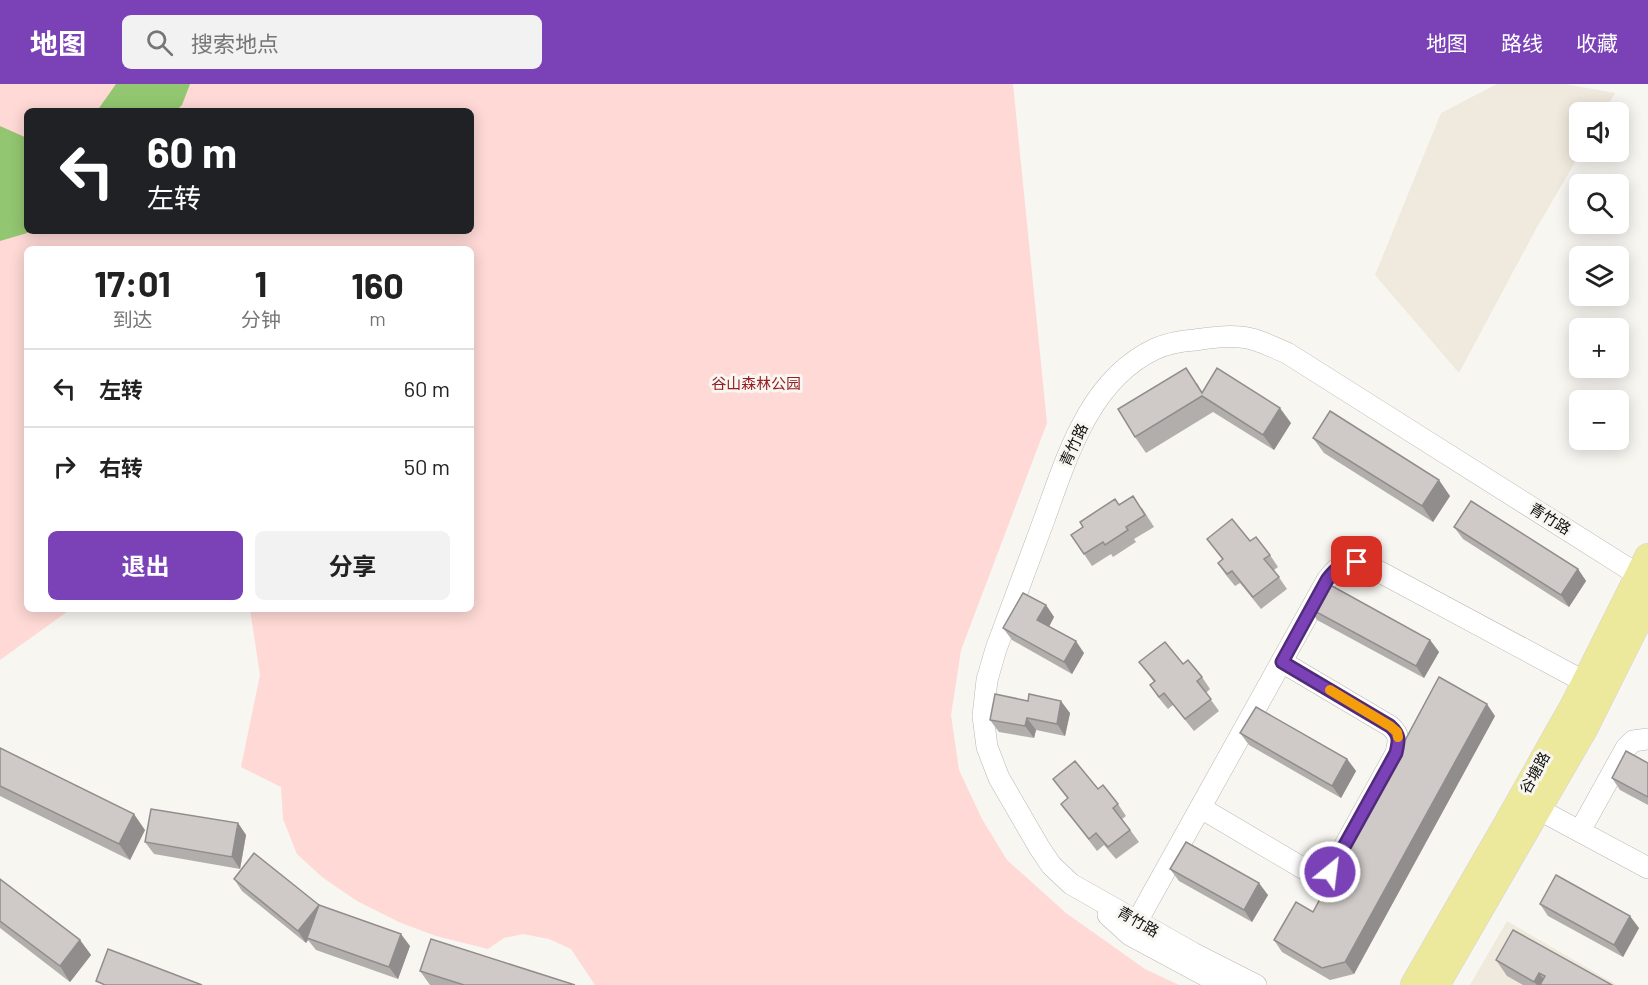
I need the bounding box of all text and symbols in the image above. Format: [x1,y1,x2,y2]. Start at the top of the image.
search box [122,15,542,69]
text: 地图 [30,26,86,60]
icon: search [143,26,176,59]
text: 搜索地点 [191,30,279,56]
text: 地图 [1426,30,1468,55]
text: 路线 [1501,30,1543,55]
text: 收藏 [1576,30,1618,55]
map controls [1569,102,1629,450]
button: sound [1569,102,1629,162]
text: 60 m [147,126,237,176]
icon: left [48,132,126,210]
button: search [1569,174,1629,234]
text: 左转 [147,181,201,213]
button: layers [1569,246,1629,306]
text: 17:01 [94,261,171,304]
text: 1 [255,261,267,304]
text: 160 [351,263,404,306]
text: m [369,306,386,330]
text: 到达 [112,307,152,331]
text: 分钟 [241,307,281,331]
button: + [1569,318,1629,378]
icon: left [48,372,81,405]
park label: 谷山森林公园 [711,374,801,392]
text: 60 m [404,375,450,401]
text: 左转 [99,376,143,402]
button: − [1569,390,1629,450]
street label: 青竹路 [1055,420,1091,469]
icon: right [48,450,81,483]
text: 50 m [404,453,450,479]
text: 右转 [99,454,143,480]
street label: 青竹路 [1527,499,1574,538]
button: 退出 [48,531,243,600]
button: 分享 [255,531,450,600]
pin [1331,536,1382,587]
icon: arrive [1340,545,1373,578]
street label: 谷塘路 [1515,748,1553,797]
position arrow [1298,840,1362,904]
street label: 青竹路 [1115,902,1162,940]

